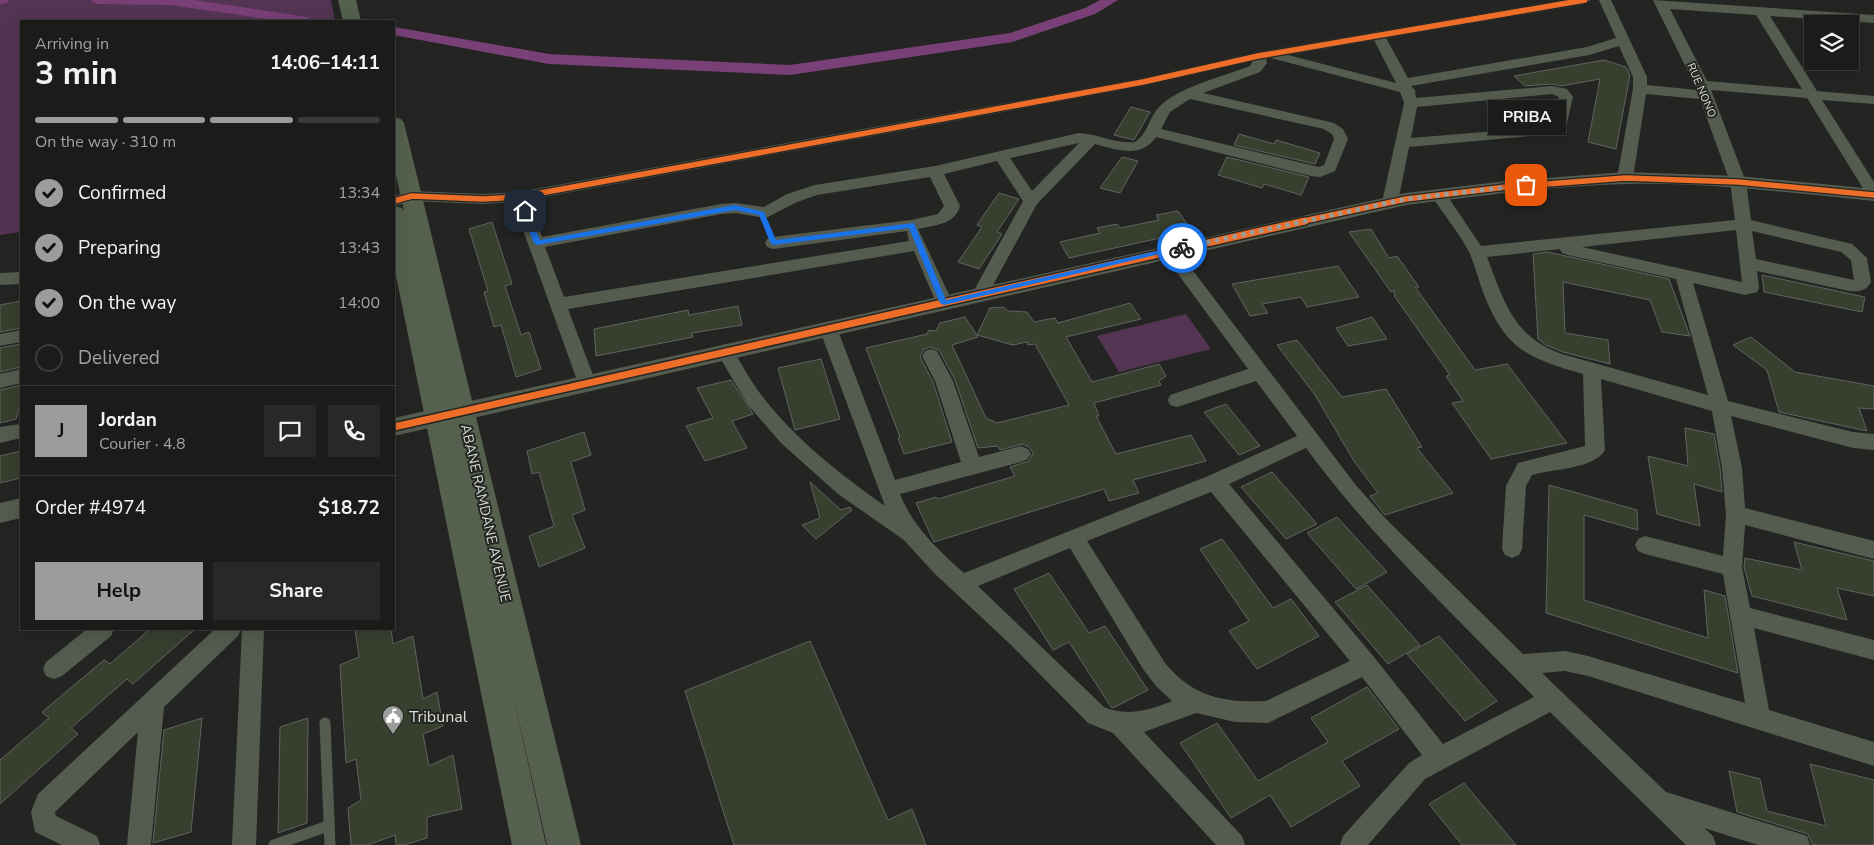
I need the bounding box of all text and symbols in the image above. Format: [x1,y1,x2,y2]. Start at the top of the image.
map controls [1804,15,1859,70]
button: layers [1804,15,1859,70]
text: Arriving in [35,33,109,55]
text: 14:06–14:11 [270,50,380,76]
text: 3 min [35,52,118,95]
street label: RUE NONO [1683,61,1720,120]
callout: PRIBA [1487,100,1565,135]
text: PRIBA [1503,106,1551,128]
text: On the way · 310 m [35,131,176,153]
pin [1505,164,1547,206]
icon: bag [1512,171,1540,199]
icon: check [35,179,63,207]
text: Confirmed [78,180,166,206]
text: 13:34 [338,182,380,204]
pin [504,190,546,232]
icon: home [511,197,539,225]
courier [1157,223,1207,273]
icon: check [35,234,63,262]
icon: bike [1168,234,1196,262]
text: Preparing [78,235,161,261]
text: 13:43 [338,237,380,259]
icon: check [35,289,63,317]
text: On the way [78,290,176,316]
text: 14:00 [338,292,380,314]
text: Delivered [78,345,160,371]
button: chat [264,405,316,457]
button: phone [328,405,380,457]
text: Jordan [99,407,157,433]
text: J [58,418,64,444]
street label: ABANE RAMDANE AVENUE [456,422,515,604]
text: Courier · 4.8 [99,433,185,455]
text: Order #4974 [35,495,146,521]
text: $18.72 [318,495,380,521]
button: Help [35,562,203,620]
button: Share [213,562,380,620]
public building icon: Tribunal [381,704,405,735]
place label: Tribunal [409,706,468,728]

